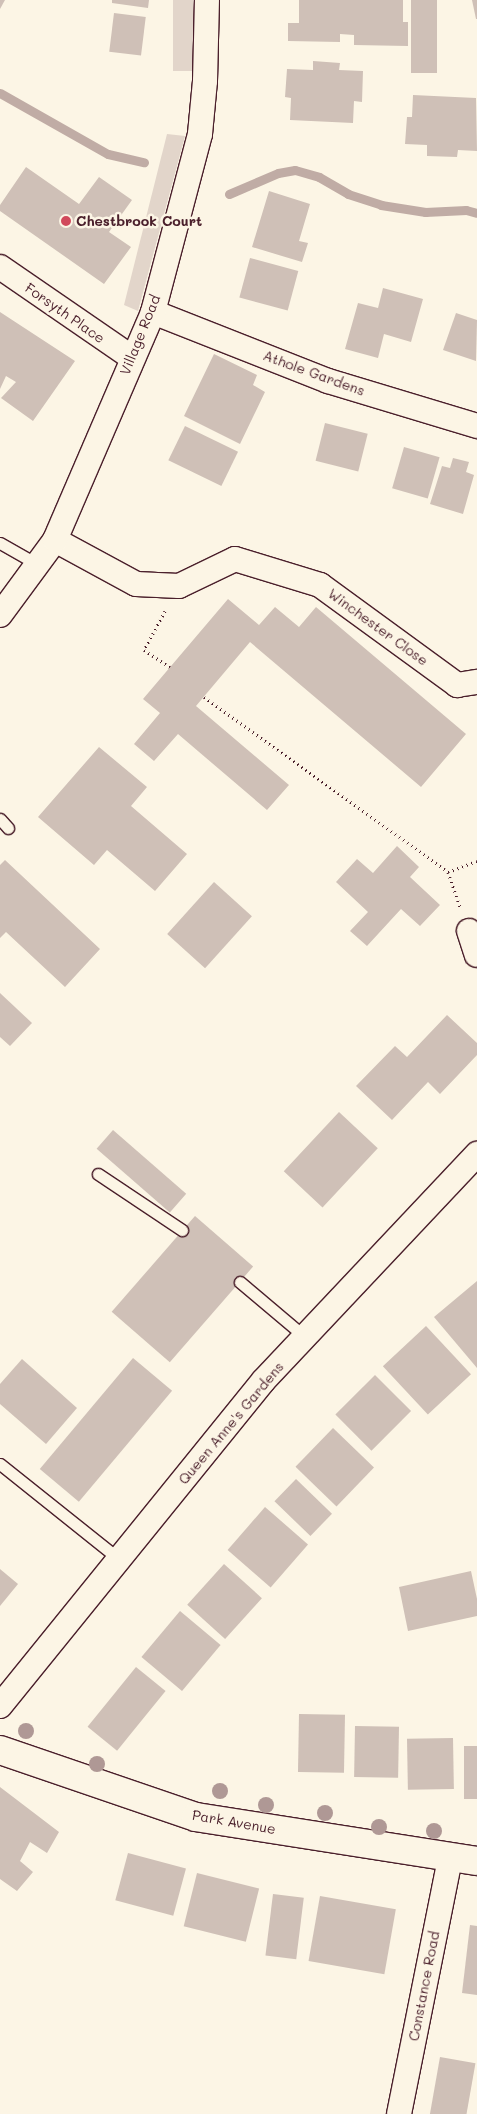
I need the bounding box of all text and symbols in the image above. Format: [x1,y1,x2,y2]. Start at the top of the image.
place label: Chestbrook Court [76,213,202,229]
marker: Chestbrook Court [60,215,72,227]
street label: Forsyth Place [22,279,108,347]
street label: Village Road [116,292,164,378]
street label: Athole Gardens [261,347,367,399]
street label: Winchester Close [325,585,431,669]
street label: Queen Anne's Gardens [175,1358,287,1488]
street label: Park Avenue [191,1806,277,1838]
street label: Constance Road [405,1930,443,2042]

